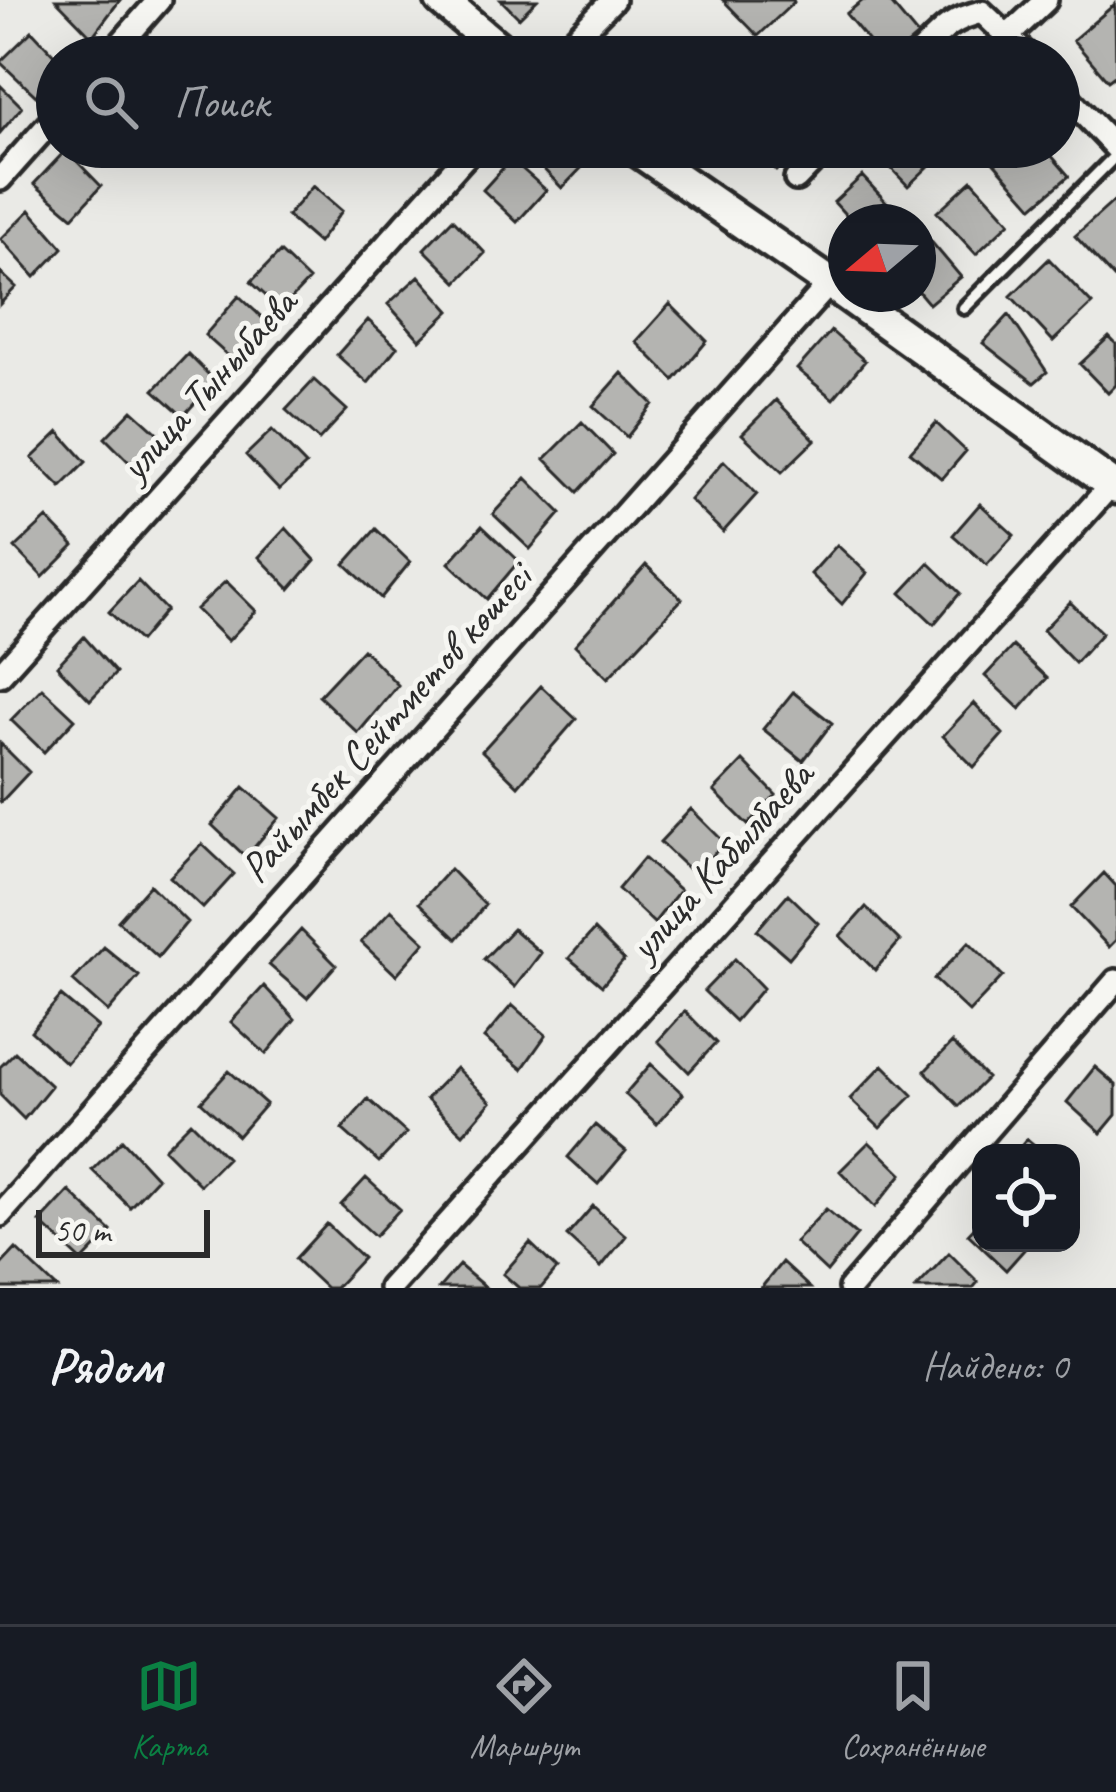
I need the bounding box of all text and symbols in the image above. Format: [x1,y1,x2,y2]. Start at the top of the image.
search box [36,36,1080,168]
icon: search [78,69,144,135]
text: Поиск [174,74,269,131]
north arrow [828,204,936,312]
street label: улица Тыныбаева [106,275,311,494]
street label: Райымбек Сейтметов көшесі [229,549,547,894]
street label: улица Кабылбаева [615,747,827,974]
map controls [972,1144,1080,1252]
button: locate [972,1144,1080,1252]
scale bar [36,1204,210,1257]
text: 50 m [54,1210,110,1252]
text: Рядом [48,1334,162,1398]
text: Найдено: 0 [923,1342,1068,1391]
tab: Карта [131,1653,207,1767]
tab: Маршрут [470,1653,579,1767]
tab: Сохранённые [841,1653,985,1767]

